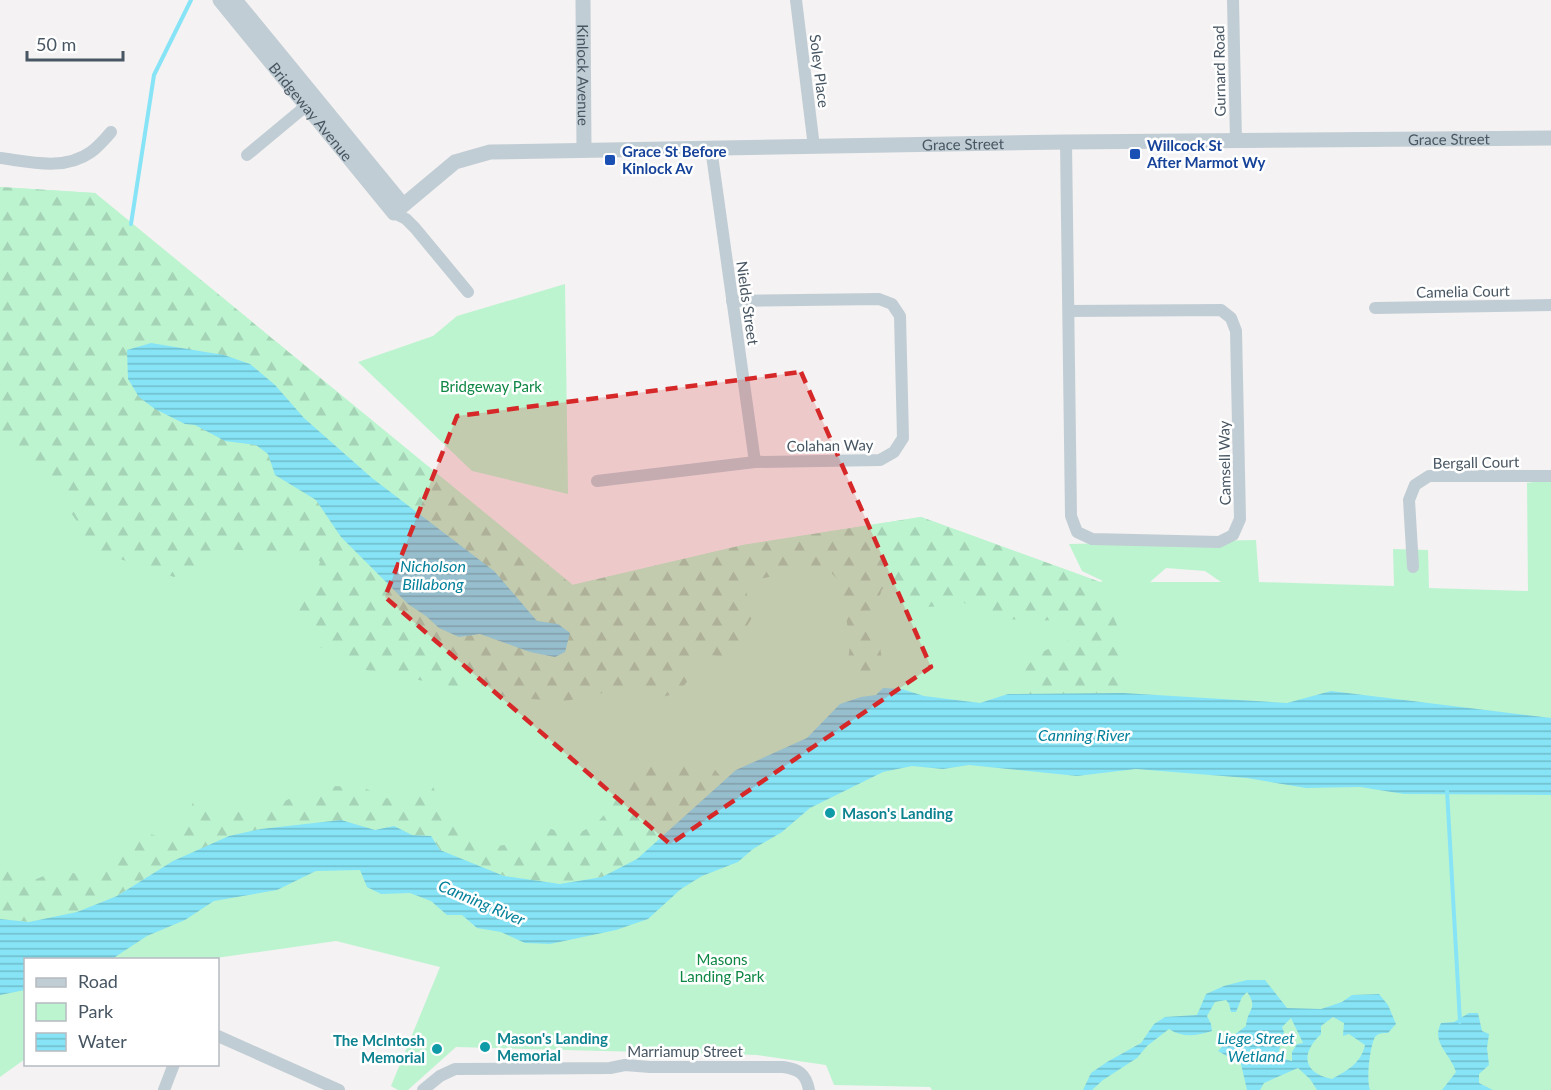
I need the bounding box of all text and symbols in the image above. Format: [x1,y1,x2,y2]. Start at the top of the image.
scale bar [27,24,123,62]
street label: Kinlock Avenue [574,24,593,126]
street label: Gurnard Road [1209,25,1229,117]
text: 50 m [36,33,76,55]
street label: Soley Place [807,33,833,109]
street label: Bridgeway Avenue [266,59,357,165]
street label: Grace Street [1408,129,1491,148]
street label: Grace Street [922,134,1005,153]
place label: Willcock St After Marmot Wy [1146,136,1265,171]
place label: Grace St Before Kinlock Av [622,142,727,177]
marker: Willcock St After Marmot Wy [1128,147,1142,161]
marker: Grace St Before Kinlock Av [603,153,617,167]
street label: Nields Street [733,260,763,347]
street label: Camelia Court [1416,281,1511,301]
park label: Bridgeway Park [440,377,542,395]
street label: Camsell Way [1214,420,1234,505]
street label: Colahan Way [786,435,874,455]
street label: Bergall Court [1433,452,1520,472]
water label: Nicholson Billabong [400,556,466,593]
water label: Canning River [1038,725,1131,744]
place label: Mason's Landing [842,804,953,822]
marker: Mason's Landing [823,806,837,820]
water label: Canning River [436,875,529,929]
park label: Masons Landing Park [680,950,765,985]
legend [24,958,219,1066]
text: Road [78,970,118,992]
text: Park [78,1000,114,1022]
water label: Liege Street Wetland [1217,1028,1295,1065]
place label: Mason's Landing Memorial [497,1029,608,1064]
text: Water [78,1030,127,1052]
place label: The McIntosh Memorial [333,1031,425,1066]
marker: Mason's Landing Memorial [478,1040,492,1054]
marker: The McIntosh Memorial [430,1042,444,1056]
street label: Marriamup Street [627,1042,743,1060]

